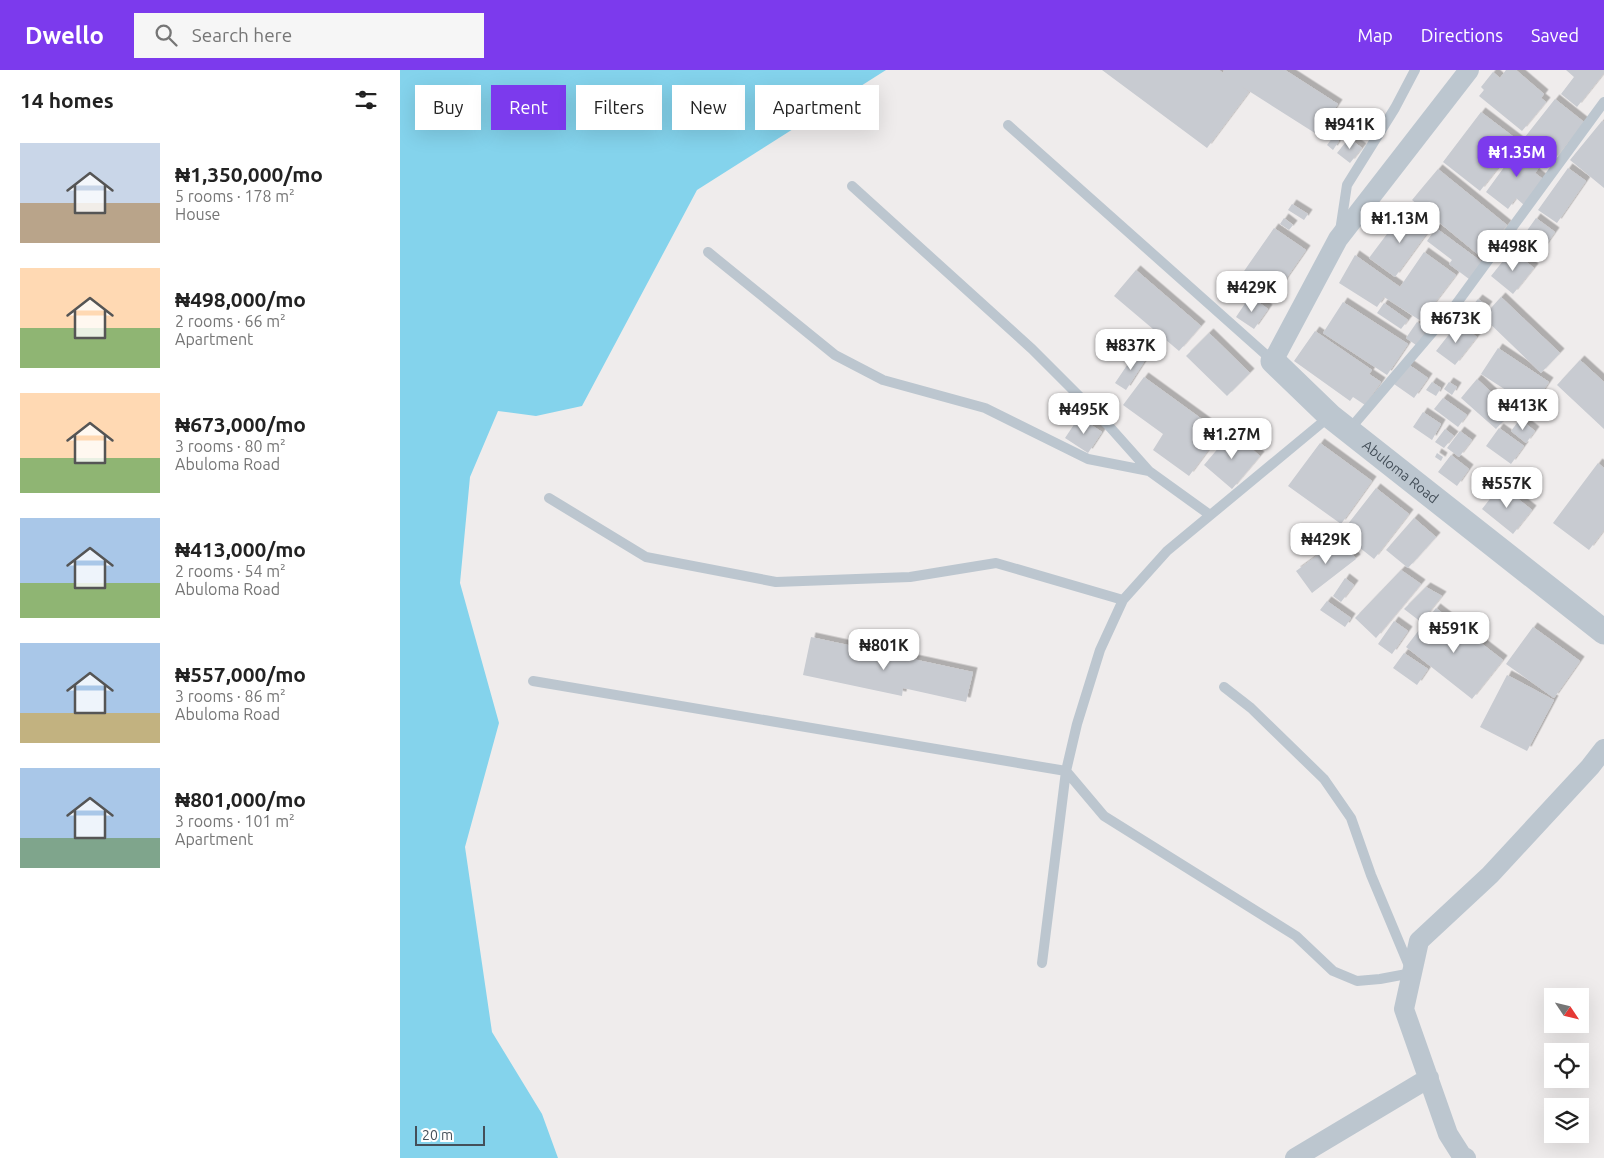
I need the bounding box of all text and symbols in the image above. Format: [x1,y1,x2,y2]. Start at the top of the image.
search box [134,13,484,58]
icon: search [152,21,180,49]
text: Dwello [25,22,104,49]
text: Search here [192,24,292,46]
text: Map [1357,25,1393,45]
text: Directions [1421,25,1503,45]
text: Saved [1531,25,1579,45]
chip: Buy [415,85,481,130]
chip: Rent [491,85,566,130]
chip: Filters [576,85,662,130]
chip: New [672,85,745,130]
chip: Apartment [755,85,879,130]
icon: filters [352,86,380,114]
text: 14 homes [20,88,114,112]
pin: ₦941K [1315,108,1385,150]
text: ₦941K [1325,115,1375,133]
pin: ₦1.35M [1476,136,1558,178]
text: ₦1.35M [1489,143,1545,161]
text: ₦1,350,000/mo [175,162,323,186]
icon: home [60,163,120,223]
text: 5 rooms · 178 m² [175,187,295,205]
pin: ₦1.13M [1359,202,1441,244]
text: House [175,205,220,223]
text: ₦1.13M [1372,209,1428,227]
pin: ₦498K [1478,230,1548,272]
text: ₦498K [1488,237,1538,255]
pin: ₦429K [1217,270,1287,313]
text: ₦429K [1227,278,1277,296]
text: ₦498,000/mo [175,287,306,311]
icon: home [60,288,120,348]
pin: ₦673K [1421,302,1491,344]
text: ₦673K [1431,309,1481,327]
text: 2 rooms · 66 m² [175,312,286,330]
pin: ₦837K [1096,328,1166,371]
text: Apartment [175,330,253,348]
text: ₦837K [1106,336,1156,354]
pin: ₦413K [1488,388,1558,431]
pin: ₦495K [1049,392,1119,435]
text: ₦413K [1498,396,1548,414]
text: ₦495K [1059,400,1109,418]
text: ₦673,000/mo [175,412,306,436]
icon: home [60,413,120,473]
pin: ₦1.27M [1191,418,1273,460]
text: ₦1.27M [1204,425,1260,443]
text: 3 rooms · 80 m² [175,437,286,455]
street label: Abuloma Road [1359,437,1442,506]
text: Abuloma Road [175,455,280,473]
pin: ₦557K [1472,466,1542,509]
text: ₦557K [1482,474,1532,492]
pin: ₦429K [1291,522,1361,565]
text: ₦429K [1301,530,1351,548]
text: ₦413,000/mo [175,537,306,561]
icon: home [60,538,120,598]
text: 2 rooms · 54 m² [175,562,286,580]
text: Abuloma Road [175,580,280,598]
pin: ₦591K [1419,612,1489,654]
text: ₦591K [1429,619,1479,637]
pin: ₦801K [849,628,919,671]
text: ₦801K [859,636,909,654]
text: ₦557,000/mo [175,662,306,686]
icon: home [60,663,120,723]
text: 3 rooms · 86 m² [175,687,286,705]
text: Abuloma Road [175,705,280,723]
text: ₦801,000/mo [175,787,306,811]
icon: home [60,788,120,848]
text: 3 rooms · 101 m² [175,812,295,830]
text: Apartment [175,830,253,848]
north arrow [1544,988,1589,1032]
map controls [1544,988,1589,1143]
button: locate [1544,1043,1589,1088]
button: layers [1544,1098,1589,1143]
scale bar [415,1123,485,1146]
text: 20 m [422,1127,453,1143]

